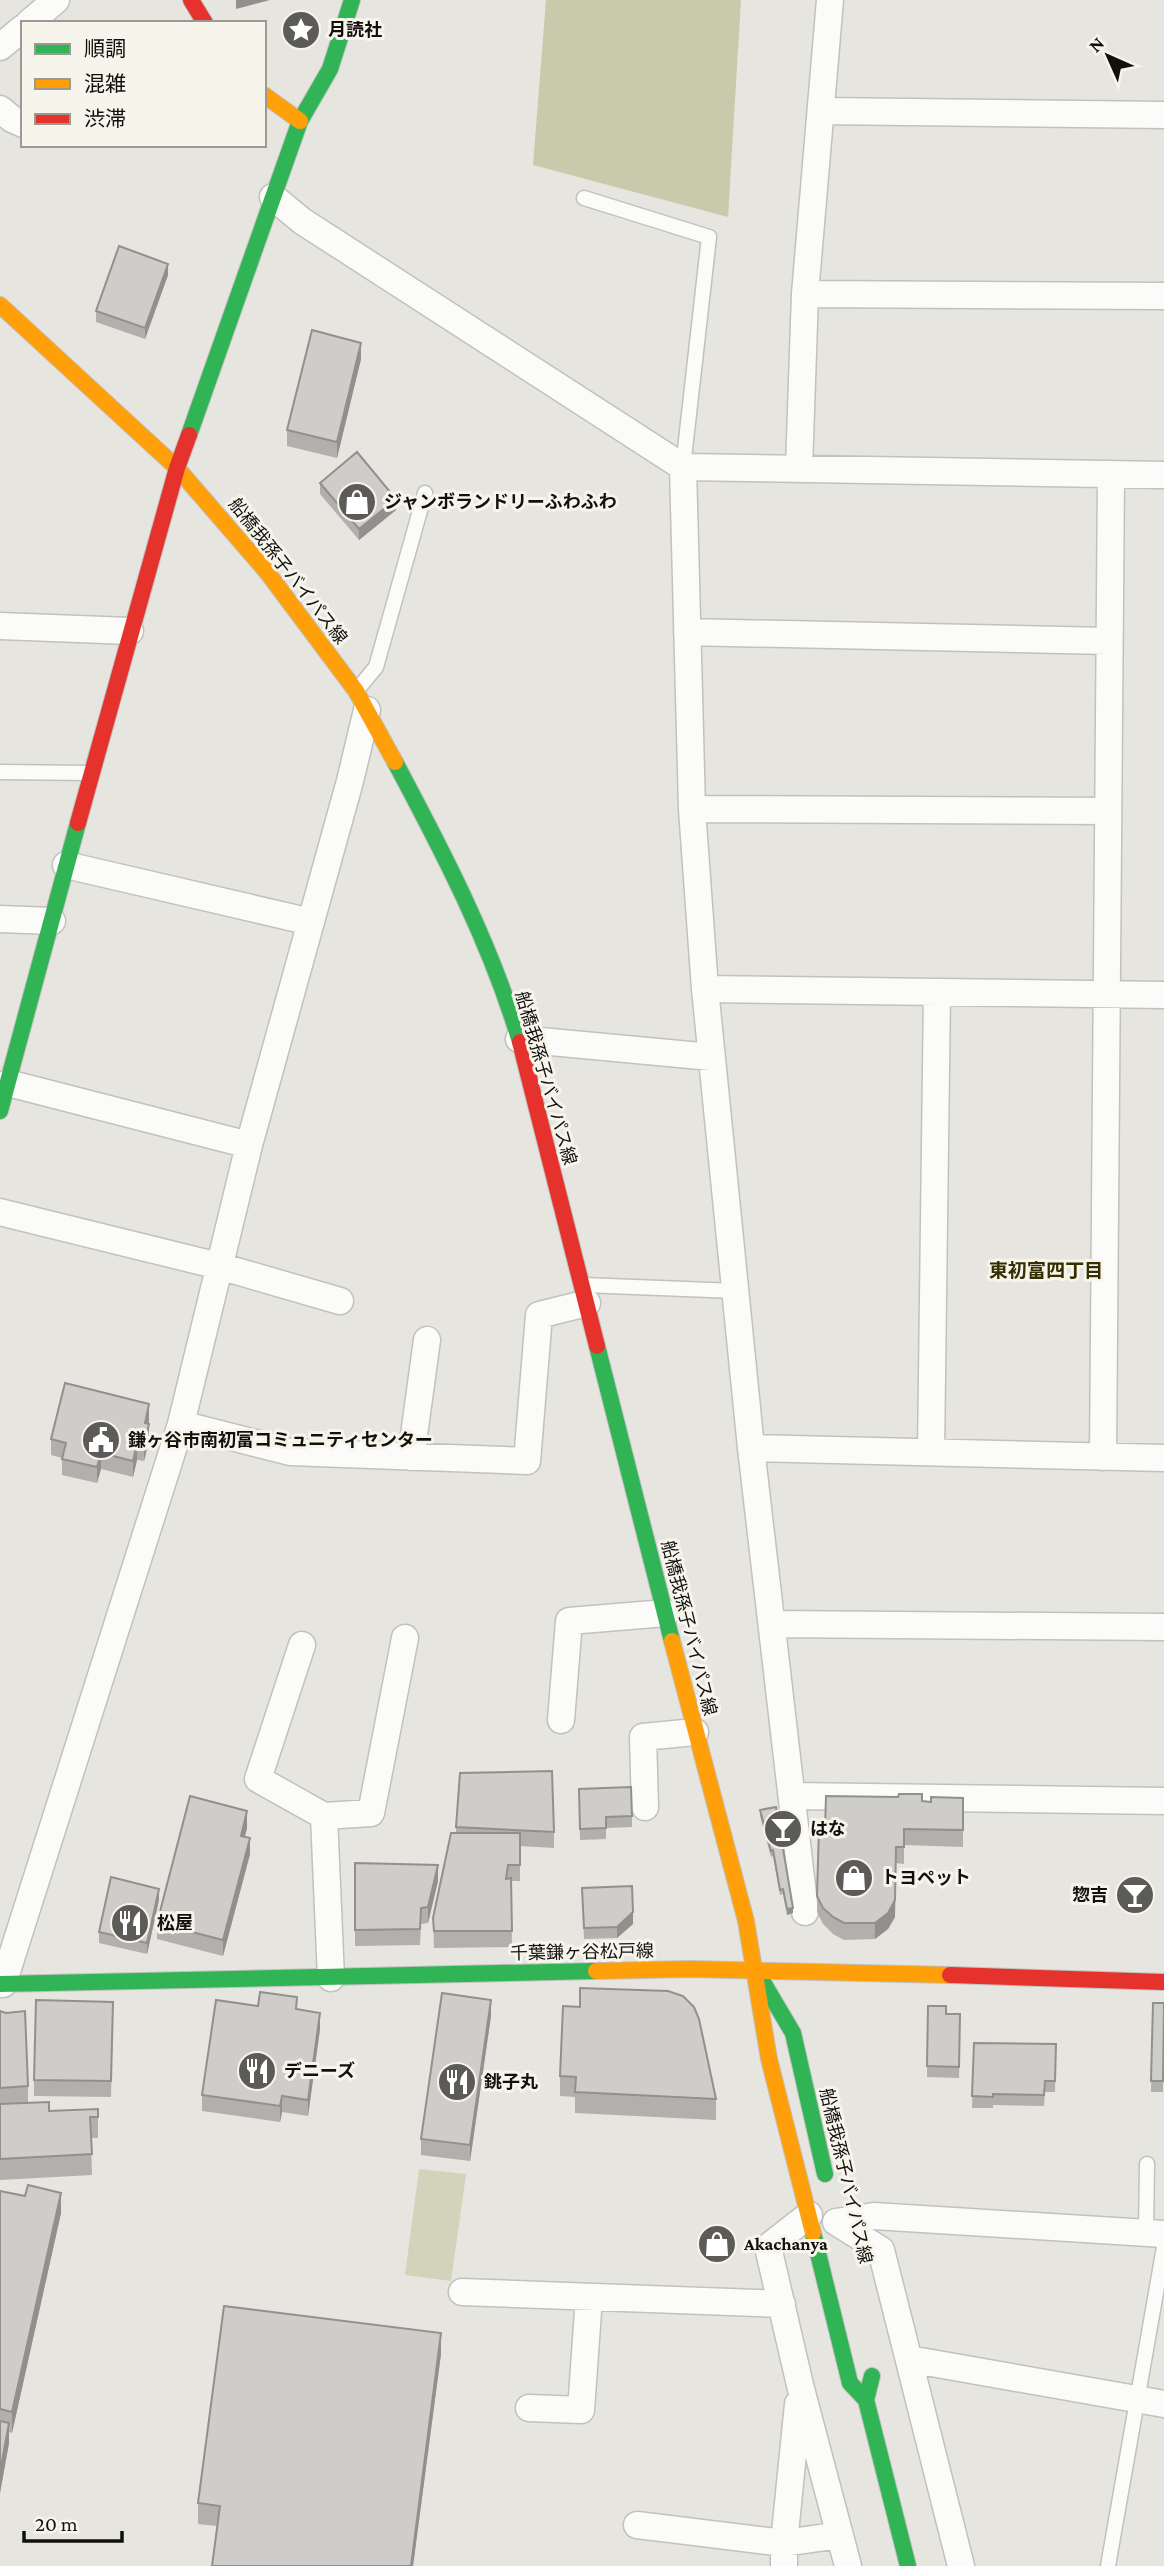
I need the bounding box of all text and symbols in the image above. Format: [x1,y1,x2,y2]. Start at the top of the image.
place icon: 月読社 [280,9,322,51]
place label: 月読社 [328,20,382,40]
legend [21,21,266,147]
north arrow [1073,21,1143,91]
text: N [1084,32,1108,56]
text: 順調 [84,37,126,61]
text: 混雑 [84,72,126,96]
text: 渋滞 [84,107,126,131]
shop icon: ジャンボランドリーふわふわ [336,481,378,523]
place label: ジャンボランドリーふわふわ [384,492,616,512]
street label: 船橋我孫子バイパス線 [225,494,351,648]
street label: 船橋我孫子バイパス線 [512,989,580,1167]
district label: 東初富四丁目 [989,1260,1103,1281]
public building icon: 鎌ヶ谷市南初富コミュニティセンター [80,1419,122,1461]
place label: 鎌ヶ谷市南初富コミュニティセンター [128,1430,433,1450]
street label: 船橋我孫子バイパス線 [658,1538,720,1718]
bar icon: はな [762,1808,804,1850]
place label: はな [810,1819,846,1839]
shop icon: トヨペット [833,1857,875,1899]
place label: トヨペット [881,1868,971,1888]
bar icon: 惣吉 [1114,1874,1156,1916]
place label: 惣吉 [1072,1885,1108,1905]
restaurant icon: 松屋 [109,1902,151,1944]
place label: 松屋 [157,1913,193,1933]
street label: 千葉鎌ヶ谷松戸線 [510,1941,654,1963]
restaurant icon: デニーズ [236,2050,278,2092]
place label: デニーズ [284,2061,355,2081]
restaurant icon: 銚子丸 [436,2061,478,2103]
place label: 銚子丸 [483,2072,538,2092]
street label: 船橋我孫子バイパス線 [816,2086,876,2266]
shop icon: Akachanya [696,2223,738,2265]
place label: Akachanya [743,2234,828,2254]
scale bar [24,2500,122,2544]
text: 20 m [35,2512,78,2536]

